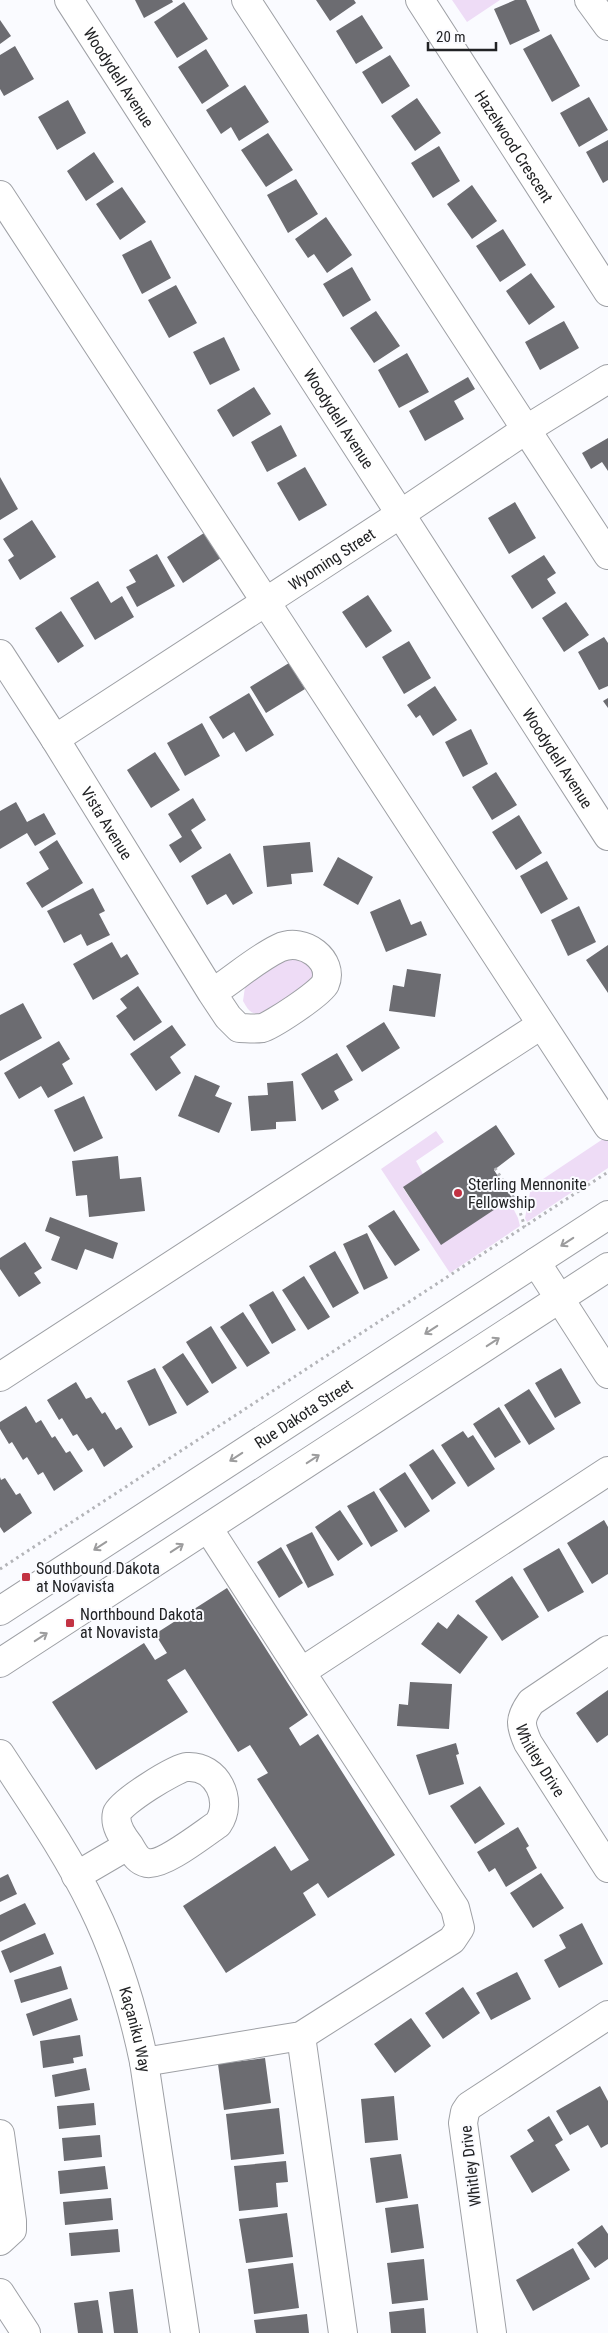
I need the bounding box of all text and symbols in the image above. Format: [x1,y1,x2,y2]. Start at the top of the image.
scale bar [428,20,496,52]
street label: Woodydell Avenue [79,24,158,131]
text: 20 m [436,28,466,46]
street label: Hazelwood Crescent [471,87,557,206]
street label: Woodydell Avenue [299,365,378,472]
street label: Wyoming Street [285,524,379,594]
street label: Woodydell Avenue [518,705,597,812]
street label: Vista Avenue [77,783,136,863]
place label: Sterling Mennonite Fellowship [468,1175,587,1212]
marker: Sterling Mennonite Fellowship [452,1187,464,1199]
one-way arrow [561,1237,575,1247]
one-way arrow [425,1326,439,1336]
one-way arrow [486,1337,500,1347]
street label: Rue Dakota Street [251,1375,356,1453]
one-way arrow [230,1453,244,1463]
one-way arrow [306,1454,320,1464]
one-way arrow [94,1541,108,1551]
one-way arrow [170,1543,184,1553]
place label: Southbound Dakota at Novavista [36,1559,160,1596]
marker: Southbound Dakota at Novavista [20,1571,32,1583]
place label: Northbound Dakota at Novavista [80,1605,203,1642]
marker: Northbound Dakota at Novavista [64,1617,76,1629]
one-way arrow [34,1632,48,1642]
street label: Whitley Drive [512,1722,569,1800]
street label: Kaçaniku Way [115,1984,154,2074]
street label: Whitley Drive [456,2124,485,2208]

